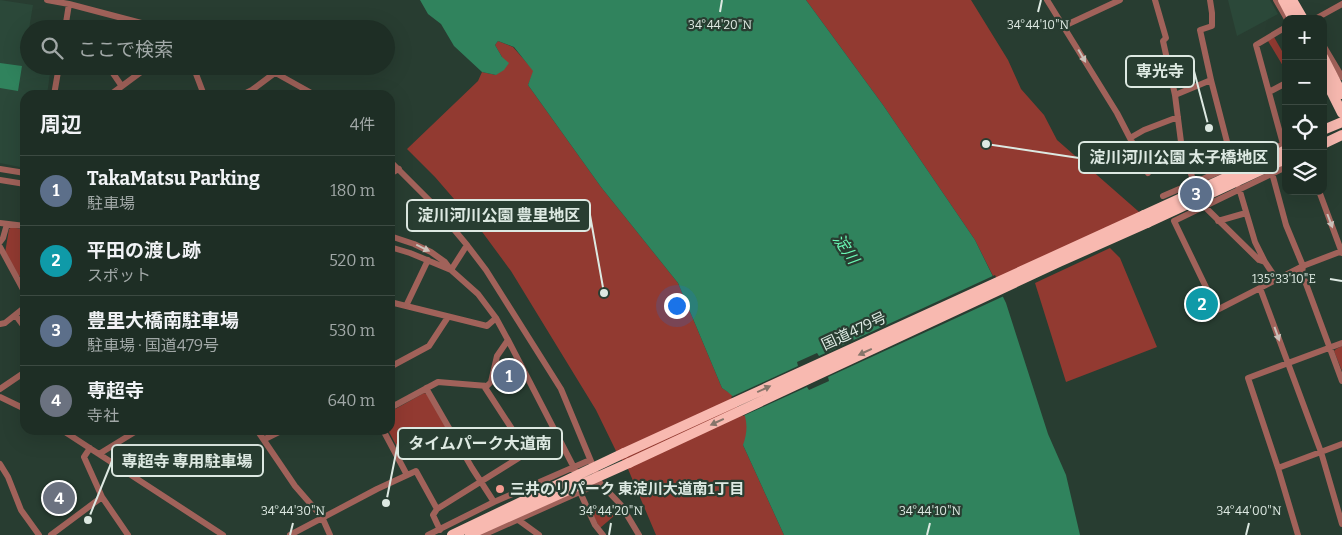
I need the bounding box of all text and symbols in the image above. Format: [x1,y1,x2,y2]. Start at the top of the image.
map controls [1282,15,1327,195]
button: + [1282,15,1327,60]
text: 34°44'20"N [688,18,752,32]
text: 34°44'10"N [1007,18,1070,32]
search box [20,20,395,75]
icon: search [38,34,66,62]
text: ここで検索 [78,38,173,61]
one-way arrow [1078,49,1086,64]
callout: 専光寺 [1126,56,1194,87]
button: − [1282,60,1327,105]
text: 専光寺 [1136,62,1184,81]
button: locate [1282,105,1327,150]
text: 周辺 [40,112,82,138]
text: 4件 [350,115,375,134]
callout: 淀川河川公園 太子橋地区 [1079,142,1278,173]
text: 淀川河川公園 太子橋地区 [1090,148,1268,167]
button: layers [1282,150,1327,195]
text: TakaMatsu Parking [87,167,260,190]
pin: 3 [1180,175,1212,213]
text: 1 [53,181,59,200]
text: 180 m [330,181,375,200]
text: 駐車場 [87,194,135,213]
callout: 淀川河川公園 豊里地区 [407,200,590,231]
text: 淀川河川公園 豊里地区 [418,206,580,225]
one-way arrow [1326,214,1334,229]
water label: 淀川 [829,230,864,269]
text: 平田の渡し跡 [87,239,201,262]
one-way arrow [416,244,430,252]
text: 2 [51,251,61,270]
text: 520 m [329,251,375,270]
text: スポット [87,266,151,285]
text: 135°33'10"E [1252,272,1316,286]
pin: 2 [1186,285,1218,323]
your location [664,293,690,319]
street label: 国道479号 [819,308,889,354]
text: 豊里大橋南駐車場 [87,309,239,332]
text: 3 [51,321,61,340]
text: 530 m [329,321,375,340]
one-way arrow [1273,327,1281,342]
text: 駐車場 · 国道479号 [87,336,219,355]
one-way arrow [857,348,872,357]
pin: 1 [493,357,525,395]
text: 専超寺 [87,379,144,402]
one-way arrow [757,385,771,393]
text: 4 [51,391,61,410]
text: 640 m [327,391,375,410]
text: 寺社 [87,406,119,425]
one-way arrow [710,417,725,426]
callout: タイムパーク大道南 [398,428,562,459]
text: タイムパーク大道南 [408,434,552,453]
callout: 専超寺 専用駐車場 [112,445,263,476]
text: 専超寺 専用駐車場 [122,452,252,471]
pin: 4 [43,479,75,517]
place label: 三井のリパーク 東淀川大道南1丁目 [510,480,744,498]
marker: 三井のリパーク 東淀川大道南1丁目 [494,483,506,495]
text: 34°44'30"N [261,504,326,518]
text: 34°44'20"N [579,504,643,518]
text: 34°44'10"N [899,504,962,518]
text: 34°44'00"N [1216,504,1282,518]

